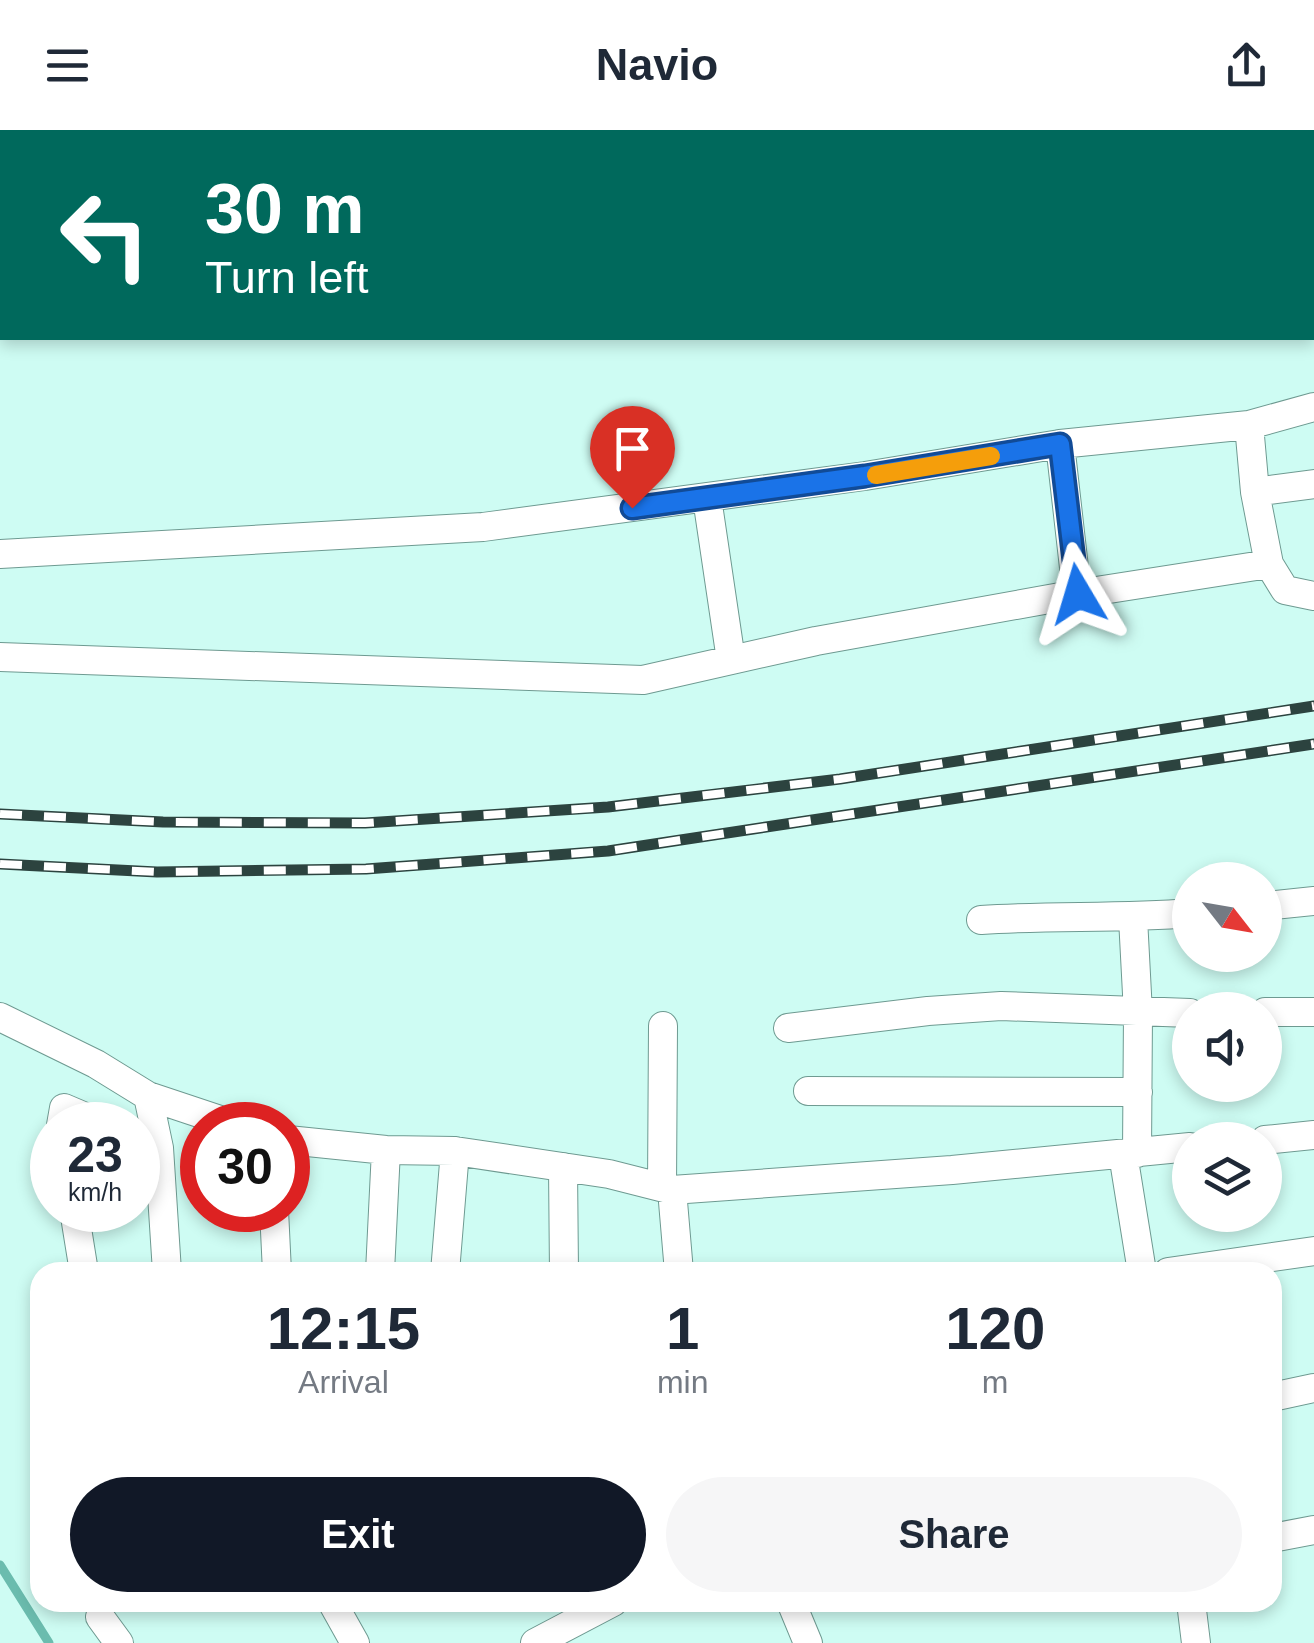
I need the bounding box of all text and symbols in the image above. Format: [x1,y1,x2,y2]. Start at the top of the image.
icon: menu [40,38,95,93]
icon: share [1219,38,1274,93]
text: Navio [596,39,718,90]
icon: left [40,170,170,300]
text: 30 m [205,170,365,248]
text: Turn left [205,252,368,303]
pin [590,406,675,509]
icon: arrive [605,421,660,476]
position arrow [1026,542,1130,646]
north arrow [1172,862,1282,972]
map controls [1172,862,1282,1232]
button: sound [1172,992,1282,1102]
speed limit sign: 30 [180,1102,310,1232]
button: layers [1172,1122,1282,1232]
text: 23 [67,1127,123,1183]
text: km/h [68,1178,122,1206]
text: 12:15 [267,1295,420,1362]
text: 1 [666,1295,699,1362]
text: 120 [945,1295,1045,1362]
text: Arrival [298,1364,389,1400]
text: min [657,1364,708,1400]
text: m [982,1364,1009,1400]
button: Exit [70,1477,646,1592]
button: Share [666,1477,1242,1592]

